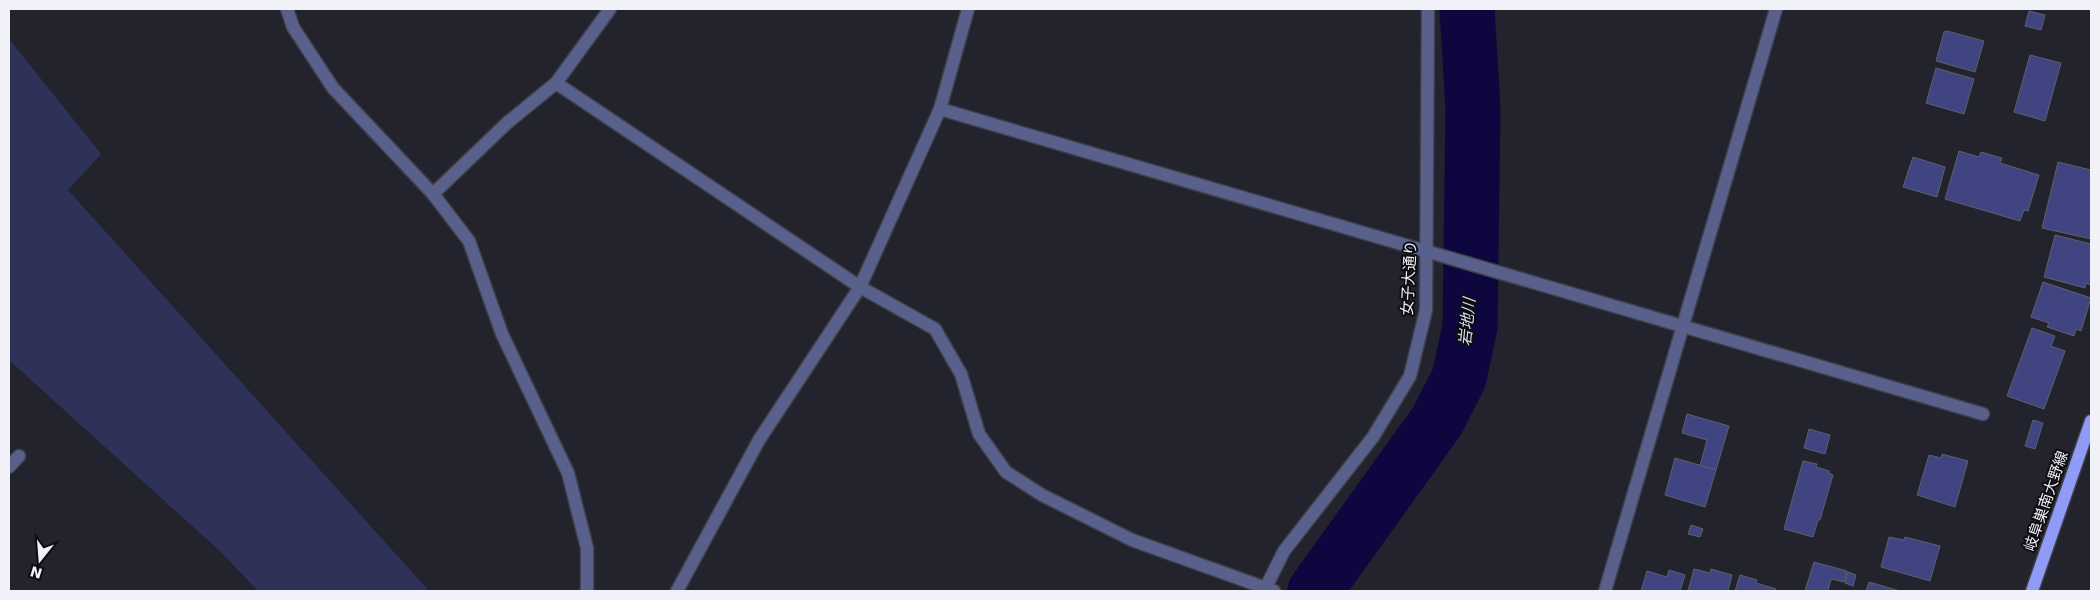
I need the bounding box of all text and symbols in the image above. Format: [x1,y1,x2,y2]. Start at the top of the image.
street label: 女子大通り [1398,240,1420,316]
water label: 岩地川 [1455,295,1479,347]
street label: 岐阜巣南大野線 [2020,448,2072,554]
north arrow [15,535,65,585]
text: N [28,563,44,582]

